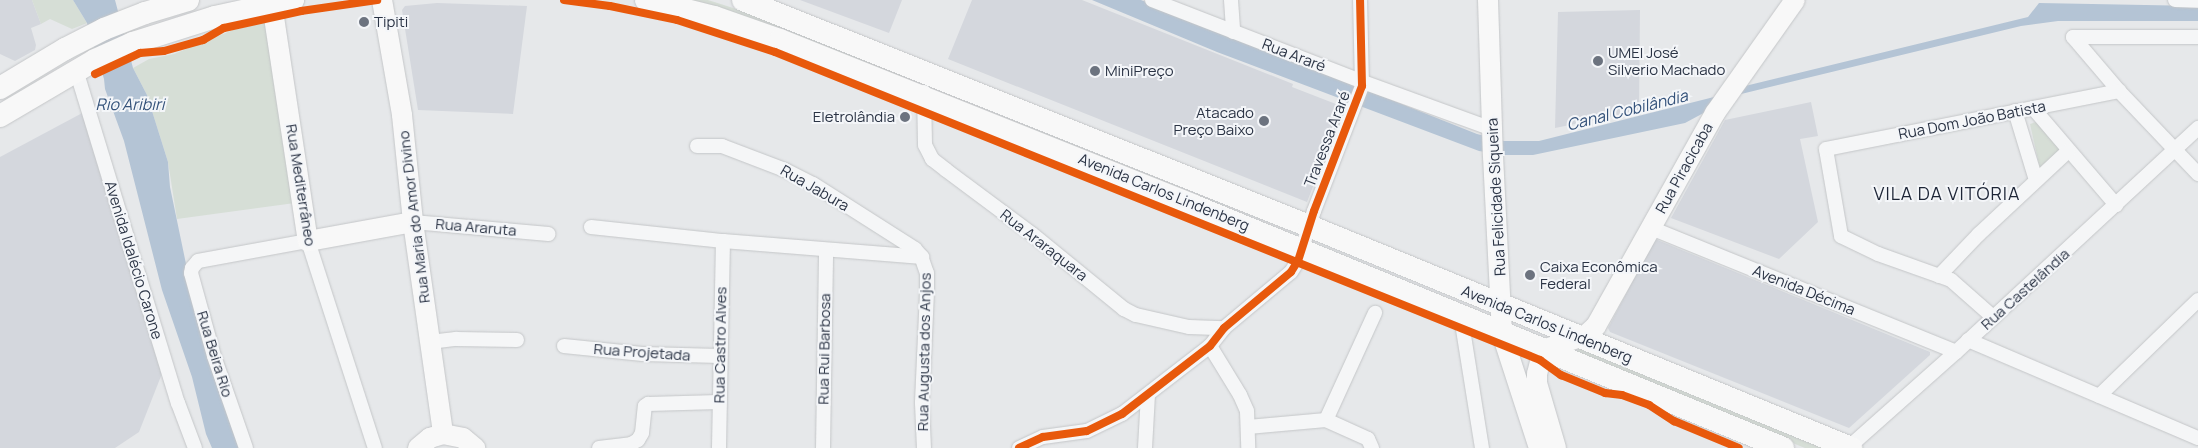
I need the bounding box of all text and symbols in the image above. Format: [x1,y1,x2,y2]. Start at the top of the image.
place label: Tipiti [374,13,408,31]
marker: Tipiti [358,16,370,28]
street label: Rua Araré [1260,35,1328,75]
place label: UMEI José Silverio Machado [1608,43,1725,78]
marker: UMEI José Silverio Machado [1592,55,1604,67]
place label: MiniPreço [1105,62,1174,80]
marker: MiniPreço [1089,65,1101,77]
water label: Canal Cobilândia [1565,86,1689,134]
street label: Travessa Araré [1300,88,1354,190]
water label: Rio Aribiri [96,94,164,114]
street label: Rua Dom João Batista [1897,97,2047,143]
place label: Atacado Preço Baixo [1173,103,1254,138]
place label: Eletrolândia [813,108,895,126]
marker: Eletrolândia [899,111,911,123]
marker: Atacado Preço Baixo [1258,115,1270,127]
street label: Rua Felicidade Siqueira [1483,117,1509,277]
street label: Rua Piracicaba [1652,119,1716,217]
street label: Rua Mediterrâneo [282,123,320,247]
street label: Rua Maria do Amor Divino [394,130,434,304]
street label: Avenida Carlos Lindenberg [1076,149,1252,235]
street label: Rua Jabura [777,161,853,215]
street label: Avenida Idalécio Carone [101,179,167,341]
district label: VILA DA VITÓRIA [1872,182,2022,204]
street label: Rua Araraquara [997,205,1091,285]
street label: Rua Araruta [435,214,517,240]
street label: Rua Castelândia [1977,245,2073,333]
place label: Caixa Econômica Federal [1540,257,1658,292]
street label: Avenida Décima [1750,261,1858,319]
marker: Caixa Econômica Federal [1524,269,1536,281]
street label: Rua Augusta dos Anjos [914,273,934,431]
street label: Avenida Carlos Lindenberg [1459,281,1635,367]
street label: Rua Castro Alves [710,286,730,404]
street label: Rua Rui Barbosa [814,293,834,405]
street label: Rua Beira Rio [193,309,237,399]
street label: Rua Projetada [593,340,691,364]

